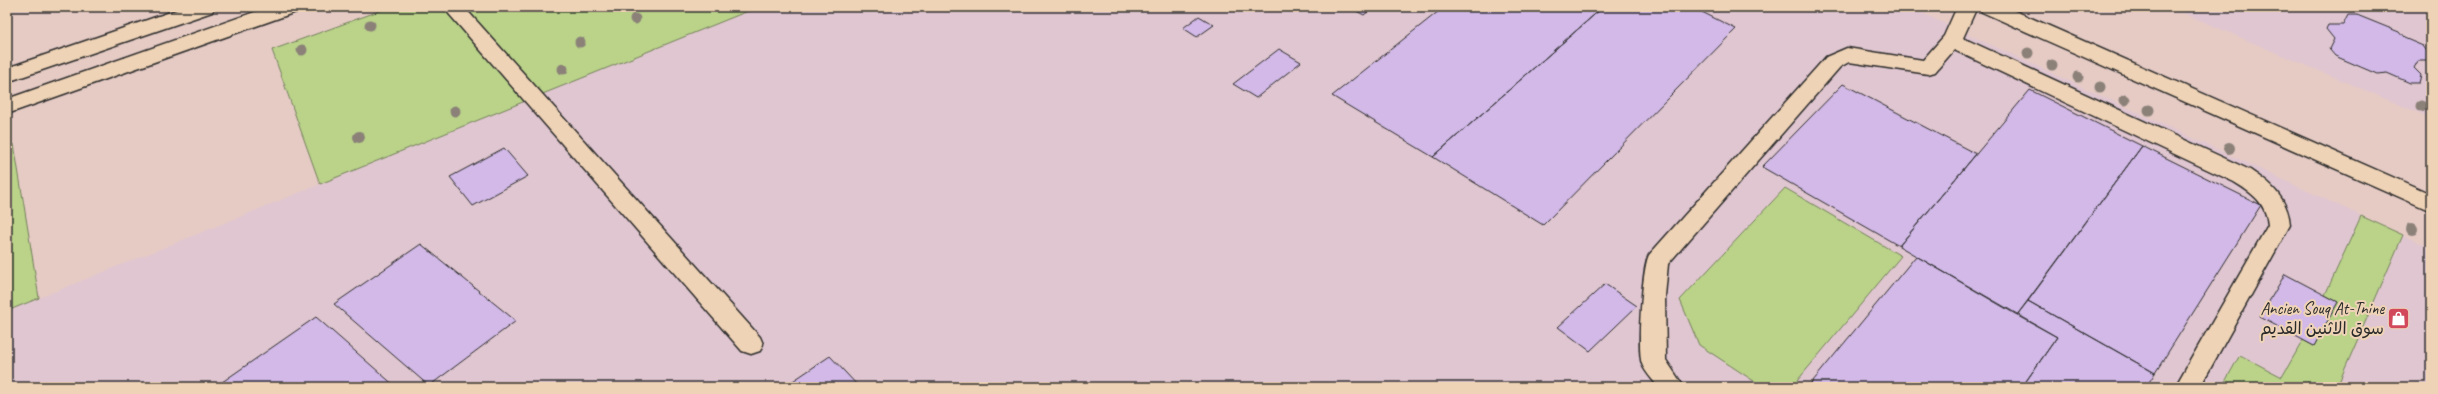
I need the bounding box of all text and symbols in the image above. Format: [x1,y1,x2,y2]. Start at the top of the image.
place label: Ancien Souq At-Tnine سوق الاثنين القديم [2260,298,2385,341]
shop icon: Ancien Souq At-Tnine سوق الاثنين القديم [2386,305,2412,331]

